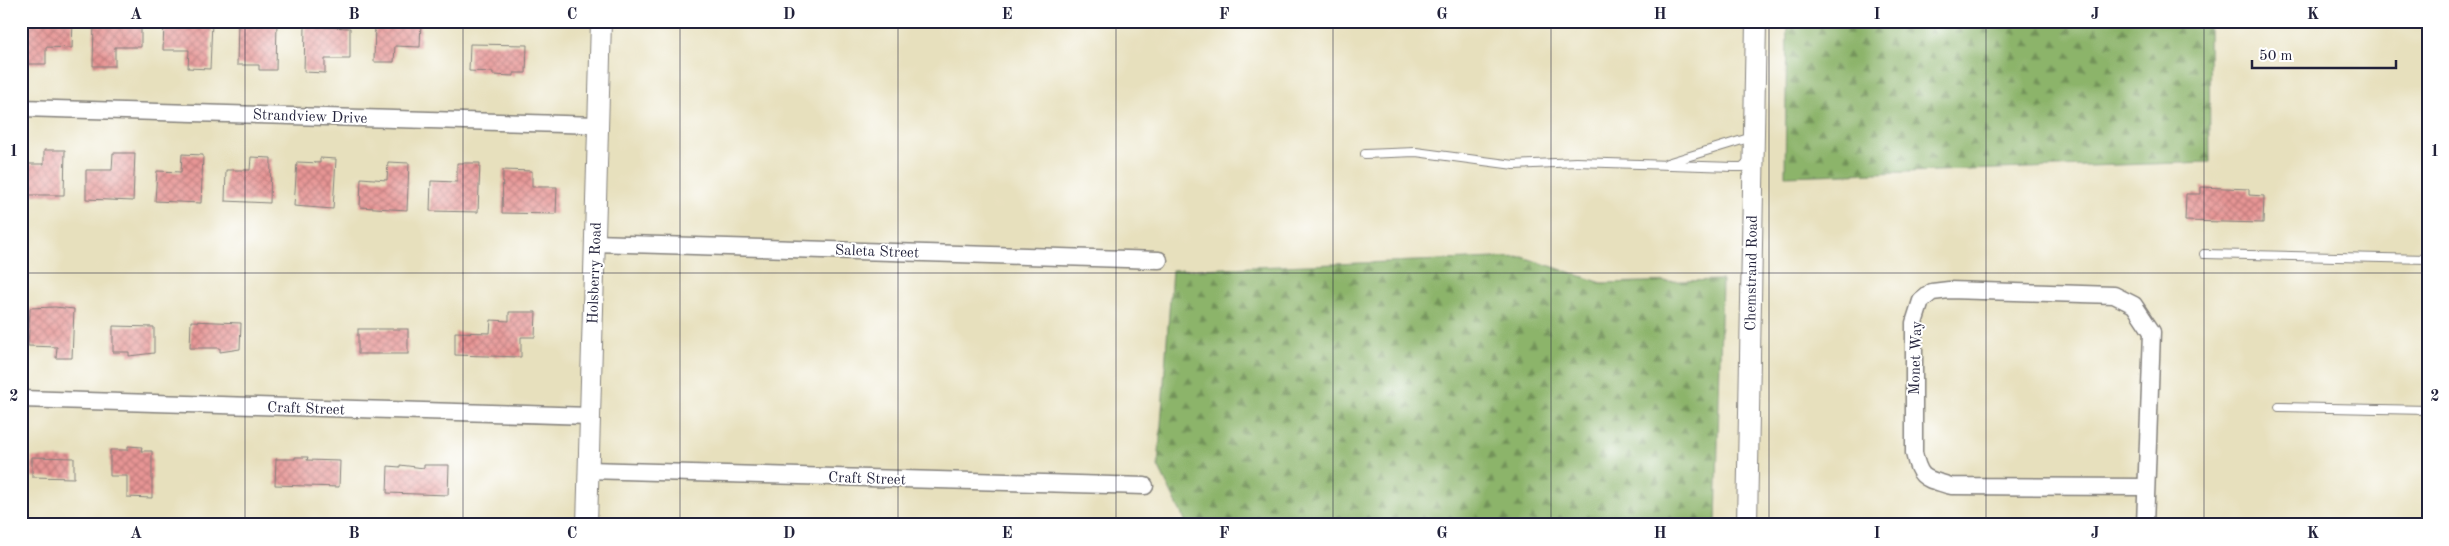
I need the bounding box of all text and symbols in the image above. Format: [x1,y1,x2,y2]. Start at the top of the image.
text: A [130,7,142,23]
text: B [348,7,360,23]
text: C [567,7,577,23]
text: D [783,7,795,23]
text: E [1001,7,1013,23]
text: F [1219,7,1230,23]
text: G [1436,7,1448,23]
text: H [1653,7,1667,23]
text: I [1873,7,1881,23]
text: J [2091,7,2100,23]
text: K [2307,7,2319,23]
scale bar [2252,38,2395,70]
text: 50 m [2259,49,2293,64]
street label: Strandview Drive [252,108,368,127]
text: 1 [9,144,19,160]
text: 1 [2430,144,2440,160]
street label: Chemstrand Road [1744,215,1761,331]
street label: Holsberry Road [586,222,605,324]
street label: Saleta Street [835,244,919,261]
street label: Monet Way [1908,321,1925,395]
text: 2 [9,389,19,405]
text: 2 [2430,389,2440,405]
street label: Craft Street [267,401,345,418]
street label: Craft Street [828,471,906,488]
text: A [130,526,142,542]
text: B [348,526,360,542]
text: C [567,526,577,542]
text: D [783,526,795,542]
text: E [1001,526,1013,542]
text: F [1219,526,1230,542]
text: G [1436,526,1448,542]
text: H [1653,526,1667,542]
text: I [1873,526,1881,542]
text: J [2091,526,2100,542]
text: K [2307,526,2319,542]

